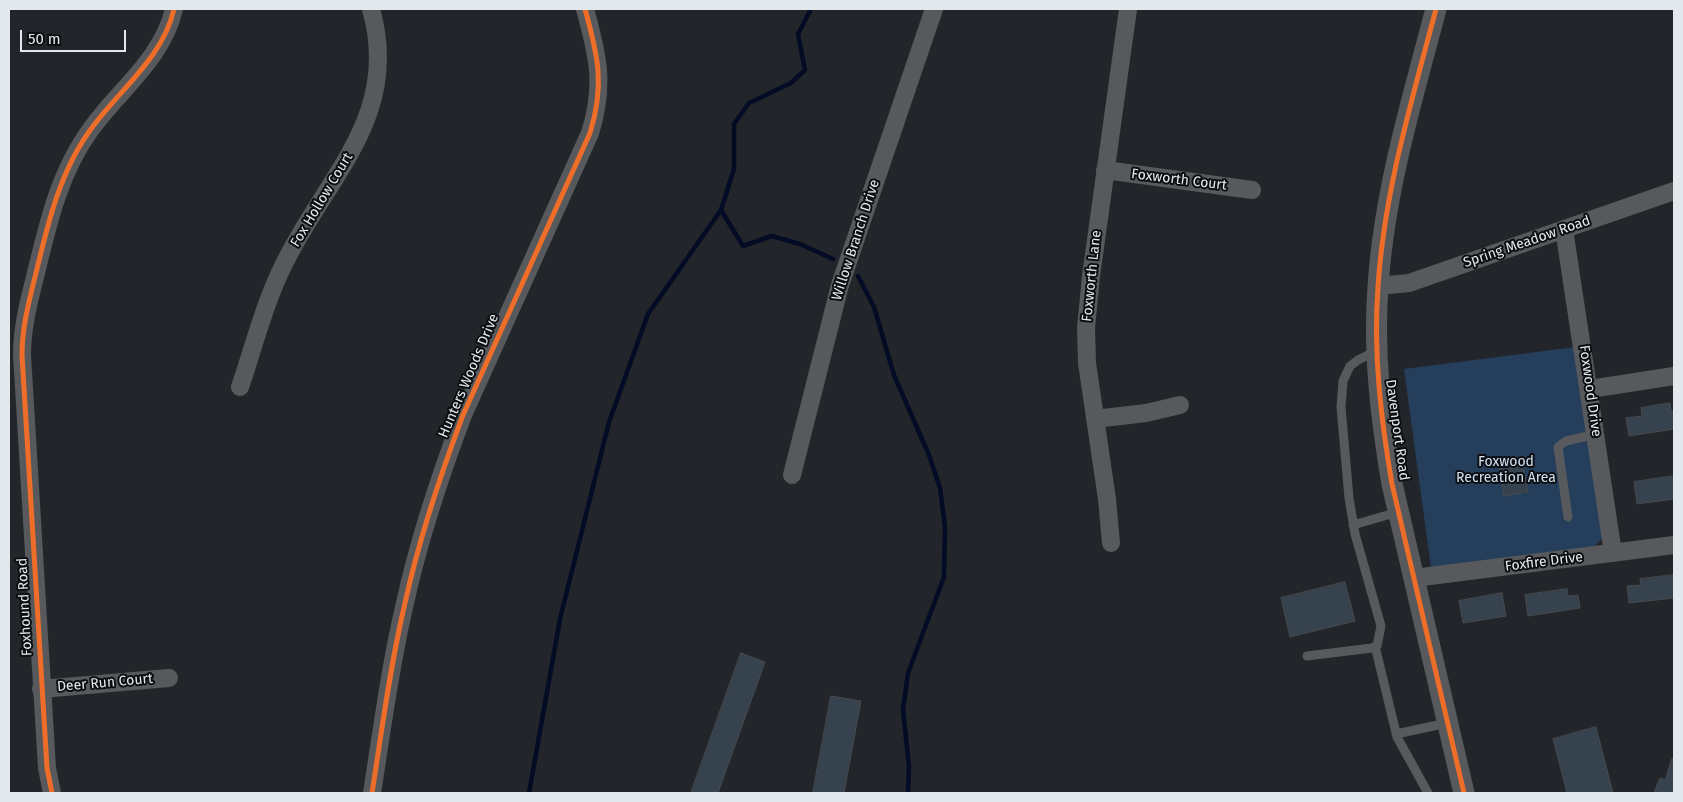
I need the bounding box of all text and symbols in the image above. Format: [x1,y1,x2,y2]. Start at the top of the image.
scale bar [22,20,129,52]
text: 50 m [28,30,61,48]
street label: Fox Hollow Court [287,150,357,250]
street label: Foxworth Court [1130,166,1228,194]
street label: Willow Branch Drive [829,177,883,303]
street label: Spring Meadow Road [1461,212,1593,272]
street label: Foxworth Lane [1079,229,1105,323]
street label: Hunters Woods Drive [435,311,503,441]
street label: Foxwood Drive [1575,344,1605,438]
street label: Davenport Road [1382,378,1412,482]
park label: Foxwood Recreation Area [1456,454,1556,487]
street label: Foxfire Drive [1504,549,1584,575]
street label: Foxhound Road [14,557,36,657]
street label: Deer Run Court [56,670,154,696]

